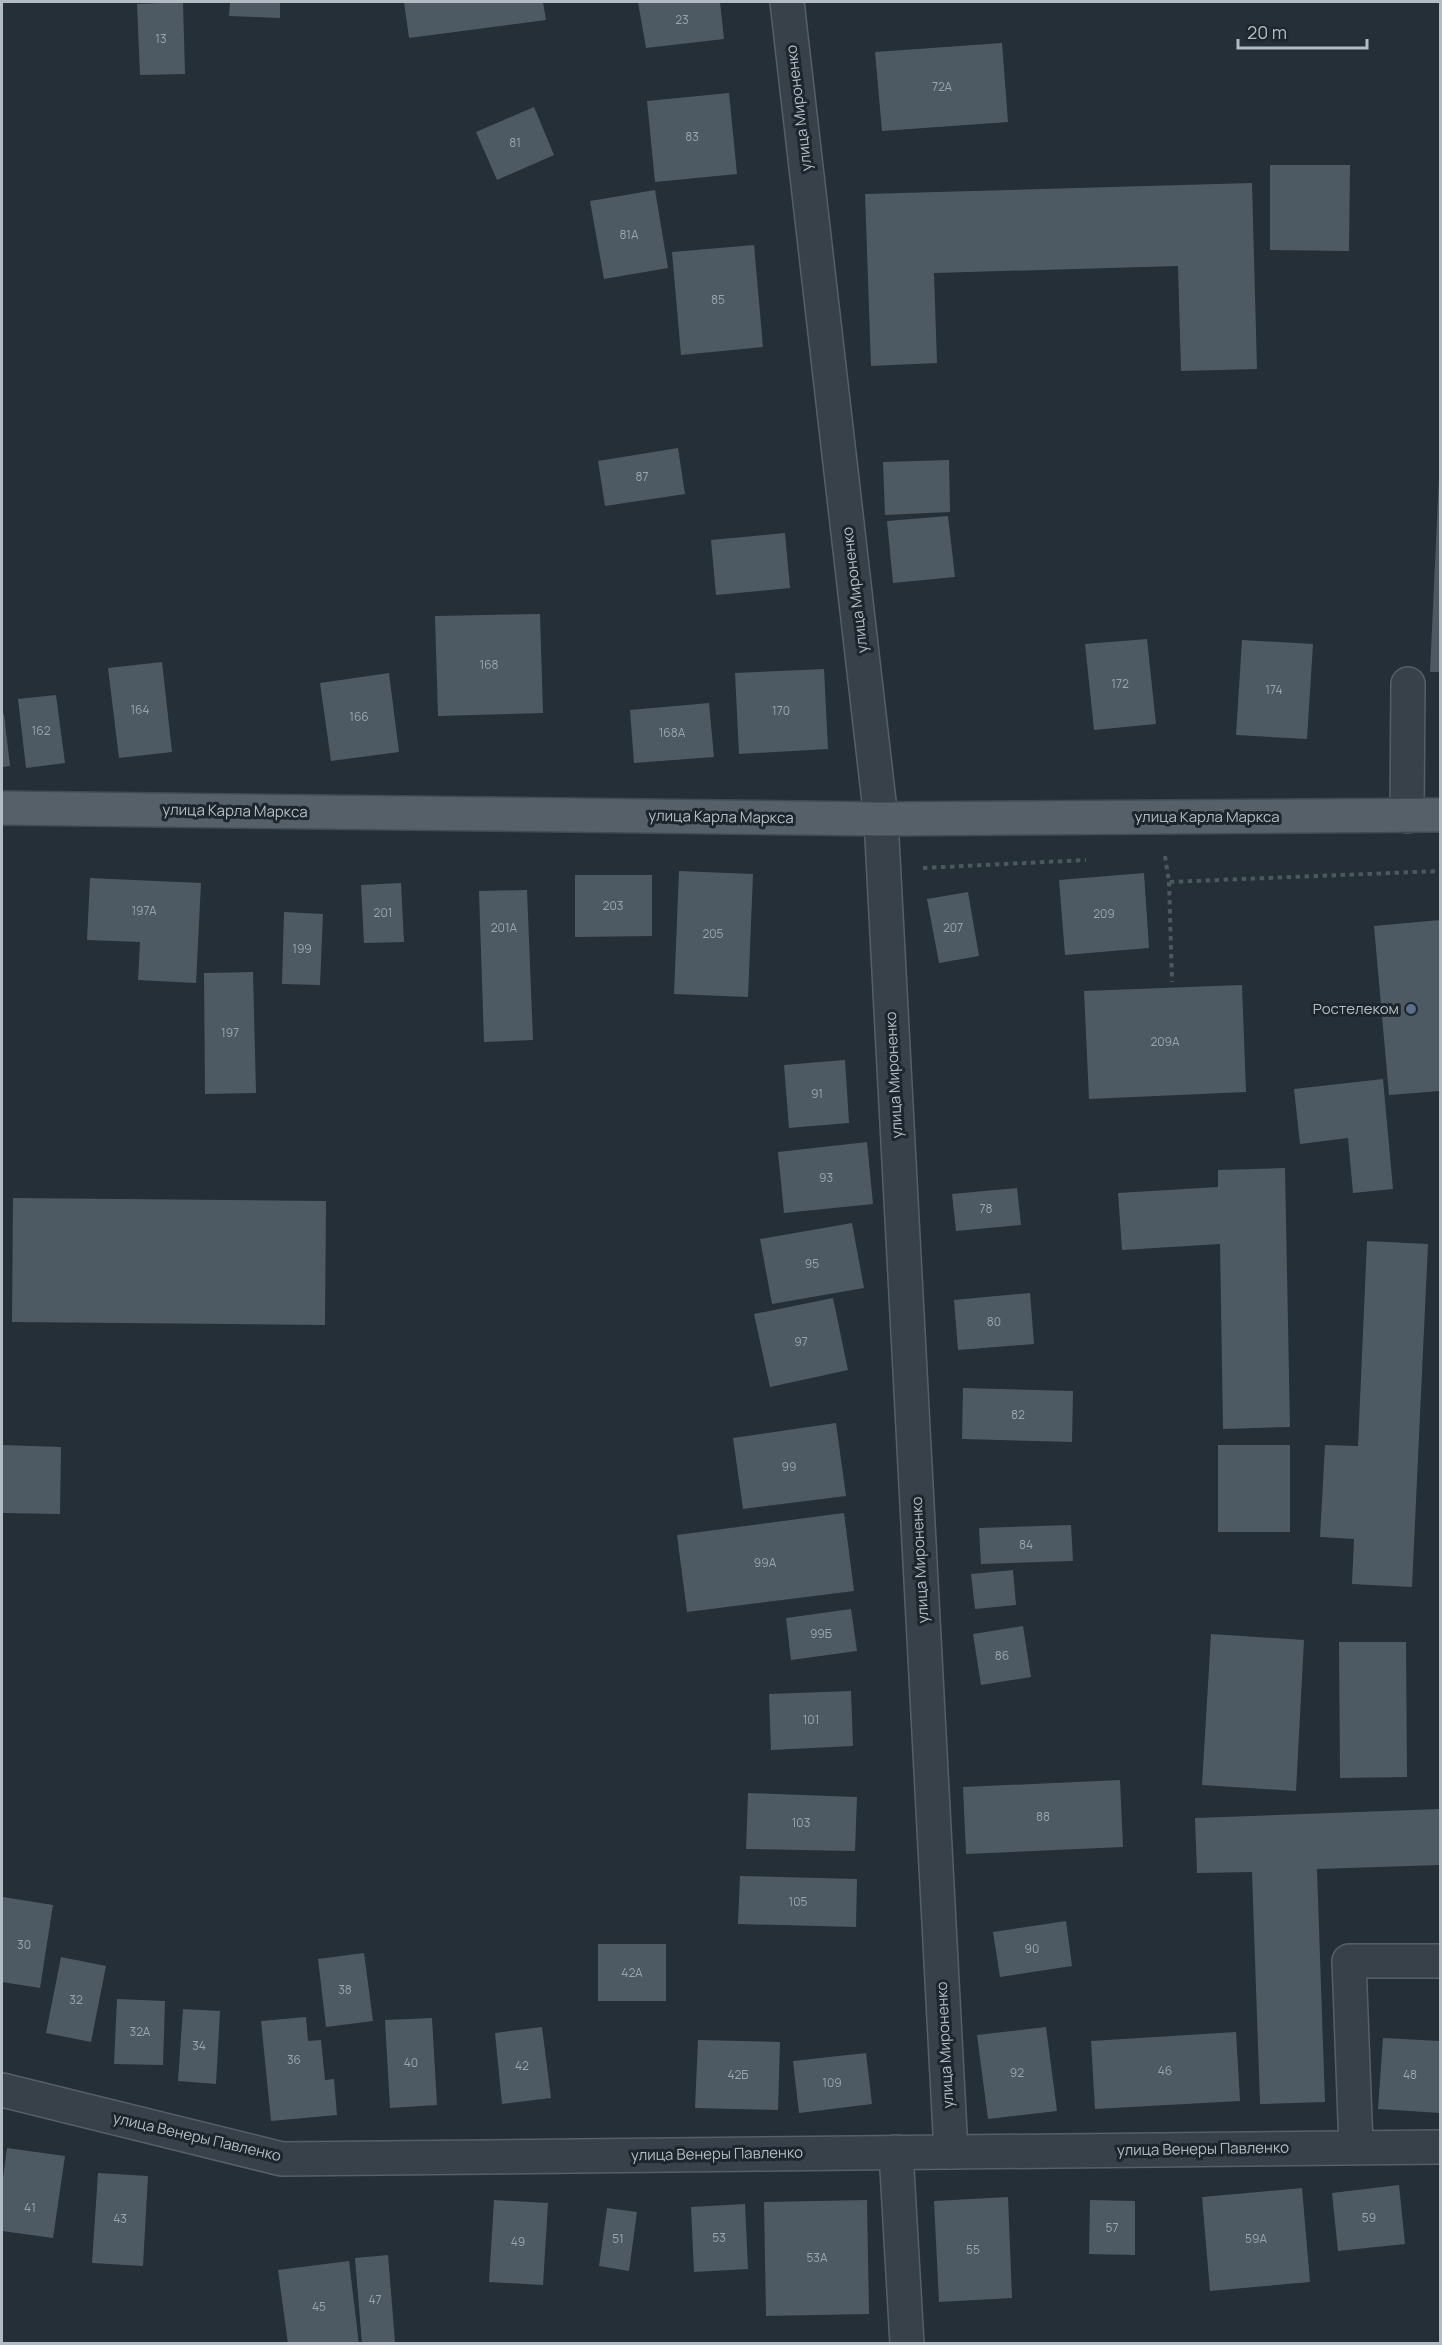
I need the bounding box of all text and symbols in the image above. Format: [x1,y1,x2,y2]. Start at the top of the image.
house number: 23 [675,11,689,28]
scale bar [1238,12,1367,50]
text: 20 m [1247,20,1287,44]
house number: 13 [155,30,167,47]
street label: улица Мироненко [780,44,817,172]
house number: 72А [932,78,953,95]
house number: 83 [685,128,699,145]
house number: 81 [509,134,521,151]
house number: 81А [619,226,639,243]
house number: 85 [711,291,725,308]
house number: 87 [636,468,649,485]
street label: улица Мироненко [836,526,873,654]
house number: 168 [479,656,499,673]
house number: 172 [1111,675,1129,692]
house number: 174 [1265,681,1283,698]
house number: 164 [130,701,150,718]
house number: 170 [772,702,790,719]
house number: 166 [349,708,369,725]
house number: 162 [32,722,51,739]
house number: 168А [659,724,686,741]
street label: улица Карла Маркса [162,799,308,822]
street label: улица Карла Маркса [648,805,794,828]
street label: улица Карла Маркса [1134,806,1280,827]
house number: 203 [603,897,623,914]
house number: 197А [131,902,157,919]
house number: 201 [374,904,392,921]
house number: 209 [1093,905,1115,922]
house number: 201А [491,919,518,936]
house number: 207 [943,919,963,936]
house number: 205 [702,925,724,942]
house number: 199 [292,940,312,957]
place label: Ростелеком [1313,998,1399,1019]
marker: Ростелеком [1404,1002,1418,1016]
street label: улица Мироненко [880,1011,907,1139]
house number: 197 [221,1024,239,1041]
house number: 209А [1150,1033,1180,1050]
house number: 91 [811,1085,823,1102]
house number: 93 [819,1169,833,1186]
house number: 78 [980,1200,993,1217]
house number: 95 [805,1255,819,1272]
house number: 80 [987,1313,1001,1330]
house number: 97 [794,1333,808,1350]
house number: 82 [1011,1406,1025,1423]
house number: 99 [782,1458,796,1475]
street label: улица Мироненко [906,1496,933,1624]
house number: 84 [1019,1536,1033,1553]
house number: 99А [754,1554,777,1571]
house number: 99Б [810,1625,832,1642]
house number: 86 [995,1647,1009,1664]
house number: 101 [803,1711,819,1728]
house number: 88 [1036,1808,1050,1825]
house number: 103 [792,1814,810,1831]
house number: 105 [789,1893,808,1910]
house number: 30 [17,1936,31,1953]
house number: 90 [1025,1940,1039,1957]
house number: 42А [621,1964,643,1981]
house number: 38 [338,1981,352,1998]
street label: улица Мироненко [931,1981,958,2109]
house number: 32 [69,1991,83,2008]
house number: 32А [130,2023,151,2040]
house number: 34 [192,2037,206,2054]
house number: 36 [287,2051,301,2068]
house number: 40 [404,2054,418,2071]
house number: 42 [515,2057,529,2074]
house number: 46 [1158,2062,1172,2079]
house number: 92 [1010,2064,1024,2081]
house number: 42Б [727,2066,749,2083]
house number: 48 [1403,2066,1417,2083]
house number: 109 [822,2074,842,2091]
street label: улица Венеры Павленко [111,2107,283,2166]
street label: улица Венеры Павленко [1117,2136,1289,2161]
street label: улица Венеры Павленко [631,2141,803,2166]
house number: 41 [24,2199,36,2216]
house number: 59 [1362,2209,1376,2226]
house number: 43 [113,2210,127,2227]
house number: 57 [1106,2219,1118,2236]
house number: 53 [712,2229,726,2246]
house number: 51 [612,2230,624,2247]
house number: 59А [1245,2230,1267,2247]
house number: 49 [511,2233,525,2250]
house number: 55 [966,2241,980,2258]
house number: 53А [806,2249,828,2266]
house number: 47 [368,2291,382,2308]
house number: 45 [312,2298,326,2315]

